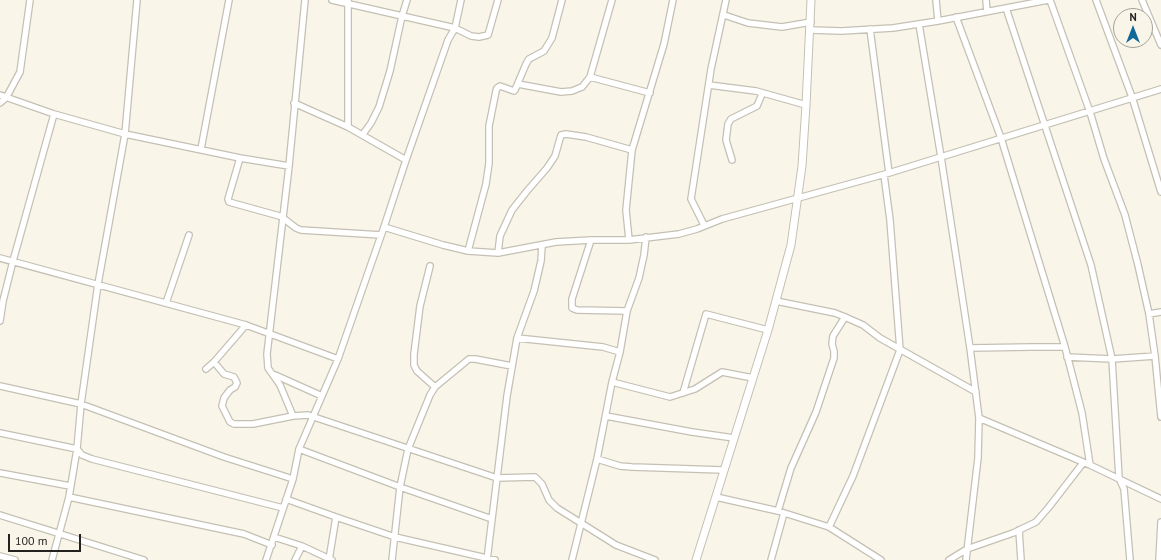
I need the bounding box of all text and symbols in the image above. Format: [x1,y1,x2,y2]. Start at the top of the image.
north arrow [1113,8,1153,48]
text: N [1129,10,1137,24]
scale bar [10,526,83,552]
text: 100 m [15,533,48,548]

